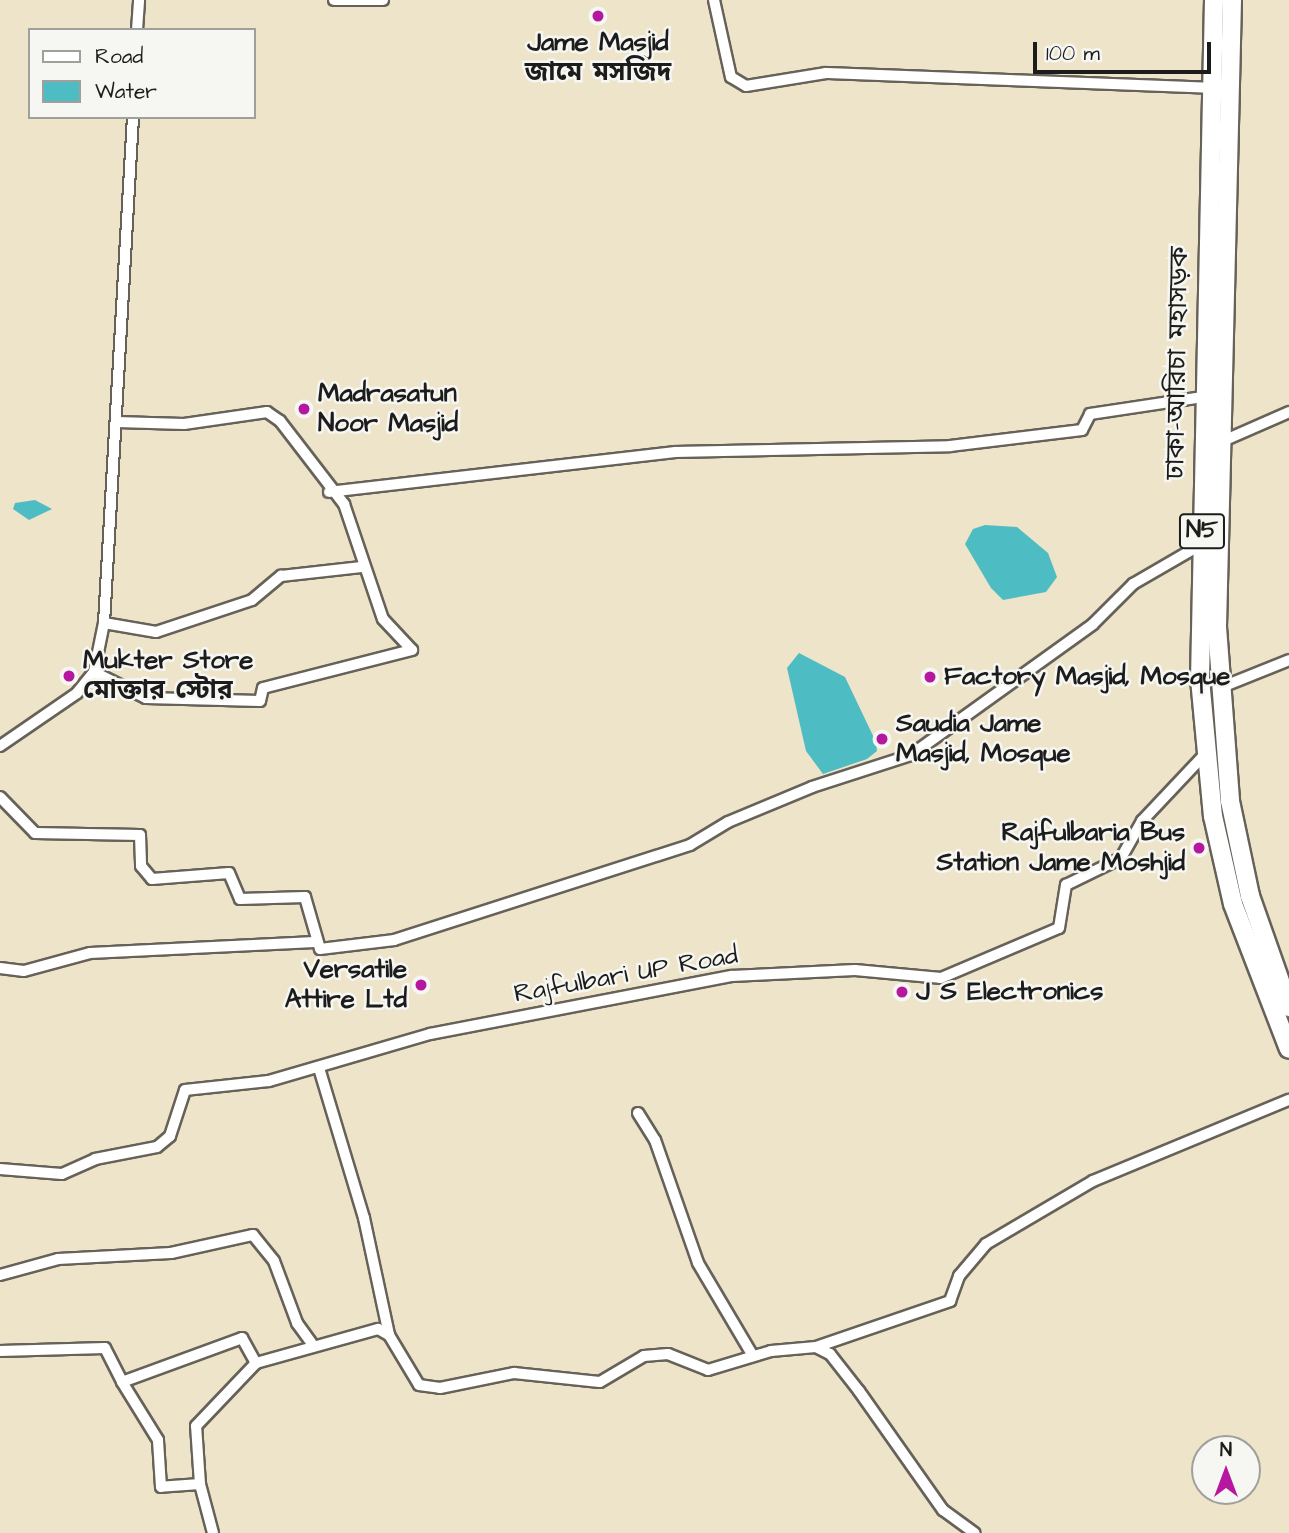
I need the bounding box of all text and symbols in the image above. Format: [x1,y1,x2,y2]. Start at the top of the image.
marker: Jame Masjid জামে মসজিদ [590,8,606,24]
place label: Jame Masjid জামে মসজিদ [525,27,671,88]
legend [28,28,256,119]
scale bar [1037,28,1216,72]
text: 100 m [1046,39,1100,68]
text: Road [95,42,143,71]
text: Water [95,77,157,106]
street label: ঢাকা-আরিচা মহাসড়ক [1160,246,1196,480]
place label: Madrasatun Noor Masjid [318,378,458,440]
marker: Madrasatun Noor Masjid [296,401,312,417]
road number: N5 [1178,510,1226,552]
place label: Mukter Store মোক্তার স্টোর [83,645,253,706]
place label: Factory Masjid, Mosque [944,661,1230,693]
marker: Mukter Store মোক্তার স্টোর [61,668,77,684]
marker: Factory Masjid, Mosque [922,669,938,685]
place label: Saudia Jame Masjid, Mosque [896,708,1071,770]
marker: Saudia Jame Masjid, Mosque [874,731,890,747]
place label: Rajfulbaria Bus Station Jame Moshjid [936,817,1185,878]
marker: Rajfulbaria Bus Station Jame Moshjid [1191,840,1207,856]
street label: Rajfulbari UP Road [512,940,740,1010]
place label: Versatile Attire Ltd [285,954,407,1016]
place label: J S Electronics [916,976,1103,1008]
marker: Versatile Attire Ltd [413,977,429,993]
marker: J S Electronics [894,984,910,1000]
north arrow [1191,1435,1261,1505]
text: N [1220,1437,1232,1464]

